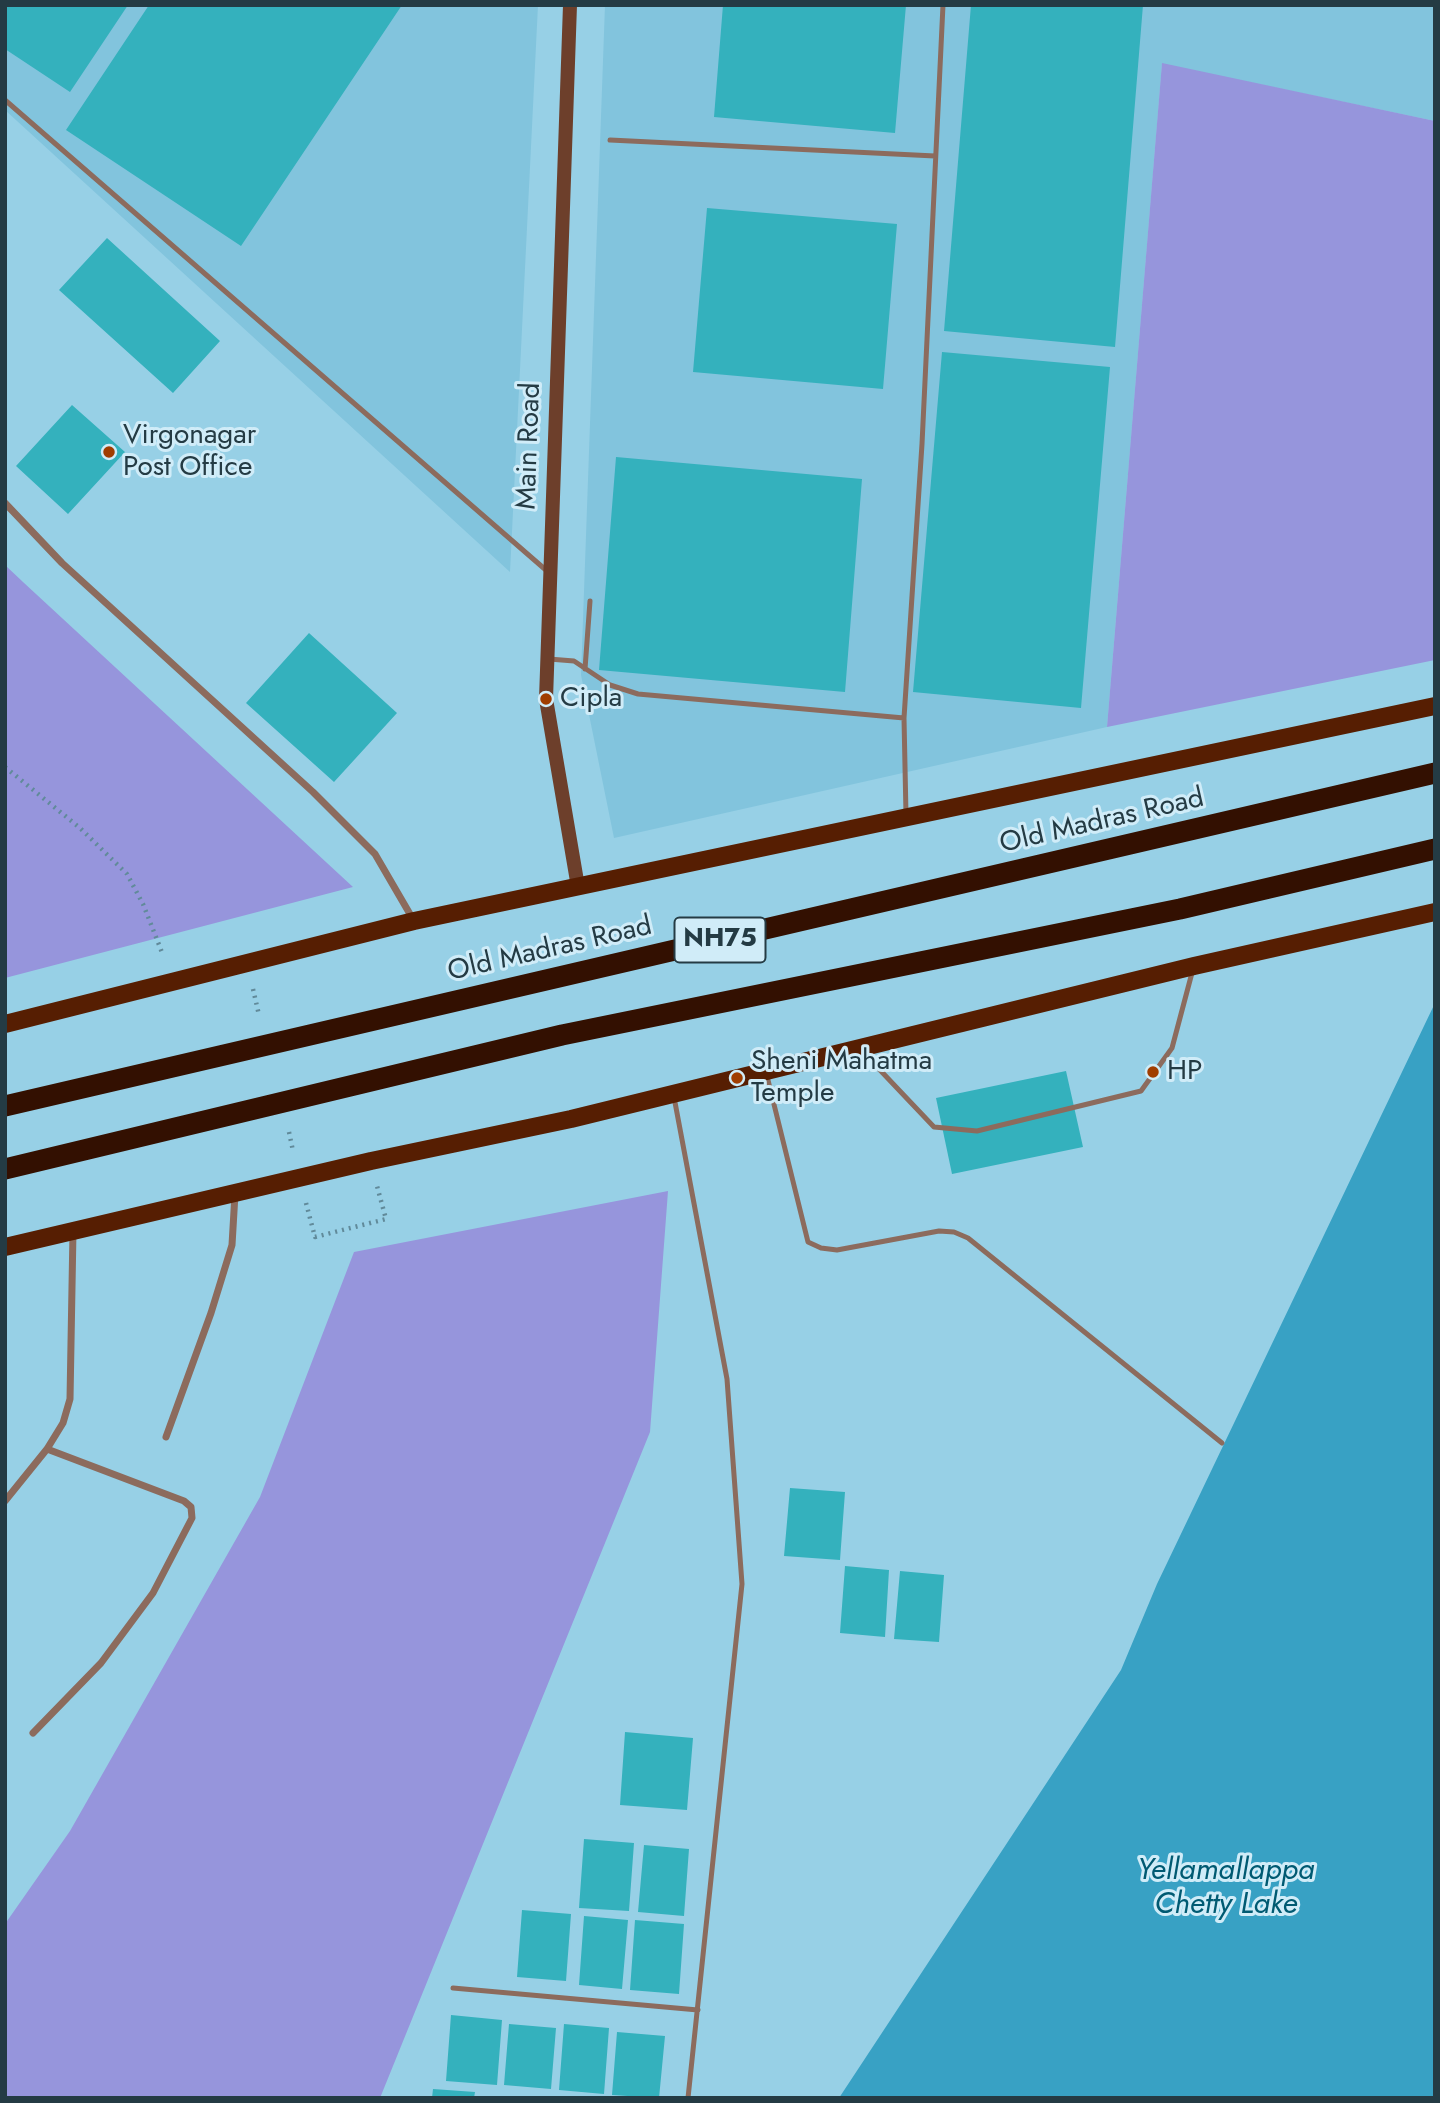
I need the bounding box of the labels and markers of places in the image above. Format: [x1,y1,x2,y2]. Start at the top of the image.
place label: Virgonagar Post Office [123,419,256,485]
marker: Virgonagar Post Office [101,444,117,460]
place label: Cipla [560,682,622,716]
marker: Cipla [538,691,554,707]
place label: Sheni Mahatma Temple [751,1045,932,1111]
place label: HP [1167,1055,1202,1089]
marker: HP [1145,1064,1161,1080]
marker: Sheni Mahatma Temple [729,1070,745,1086]

